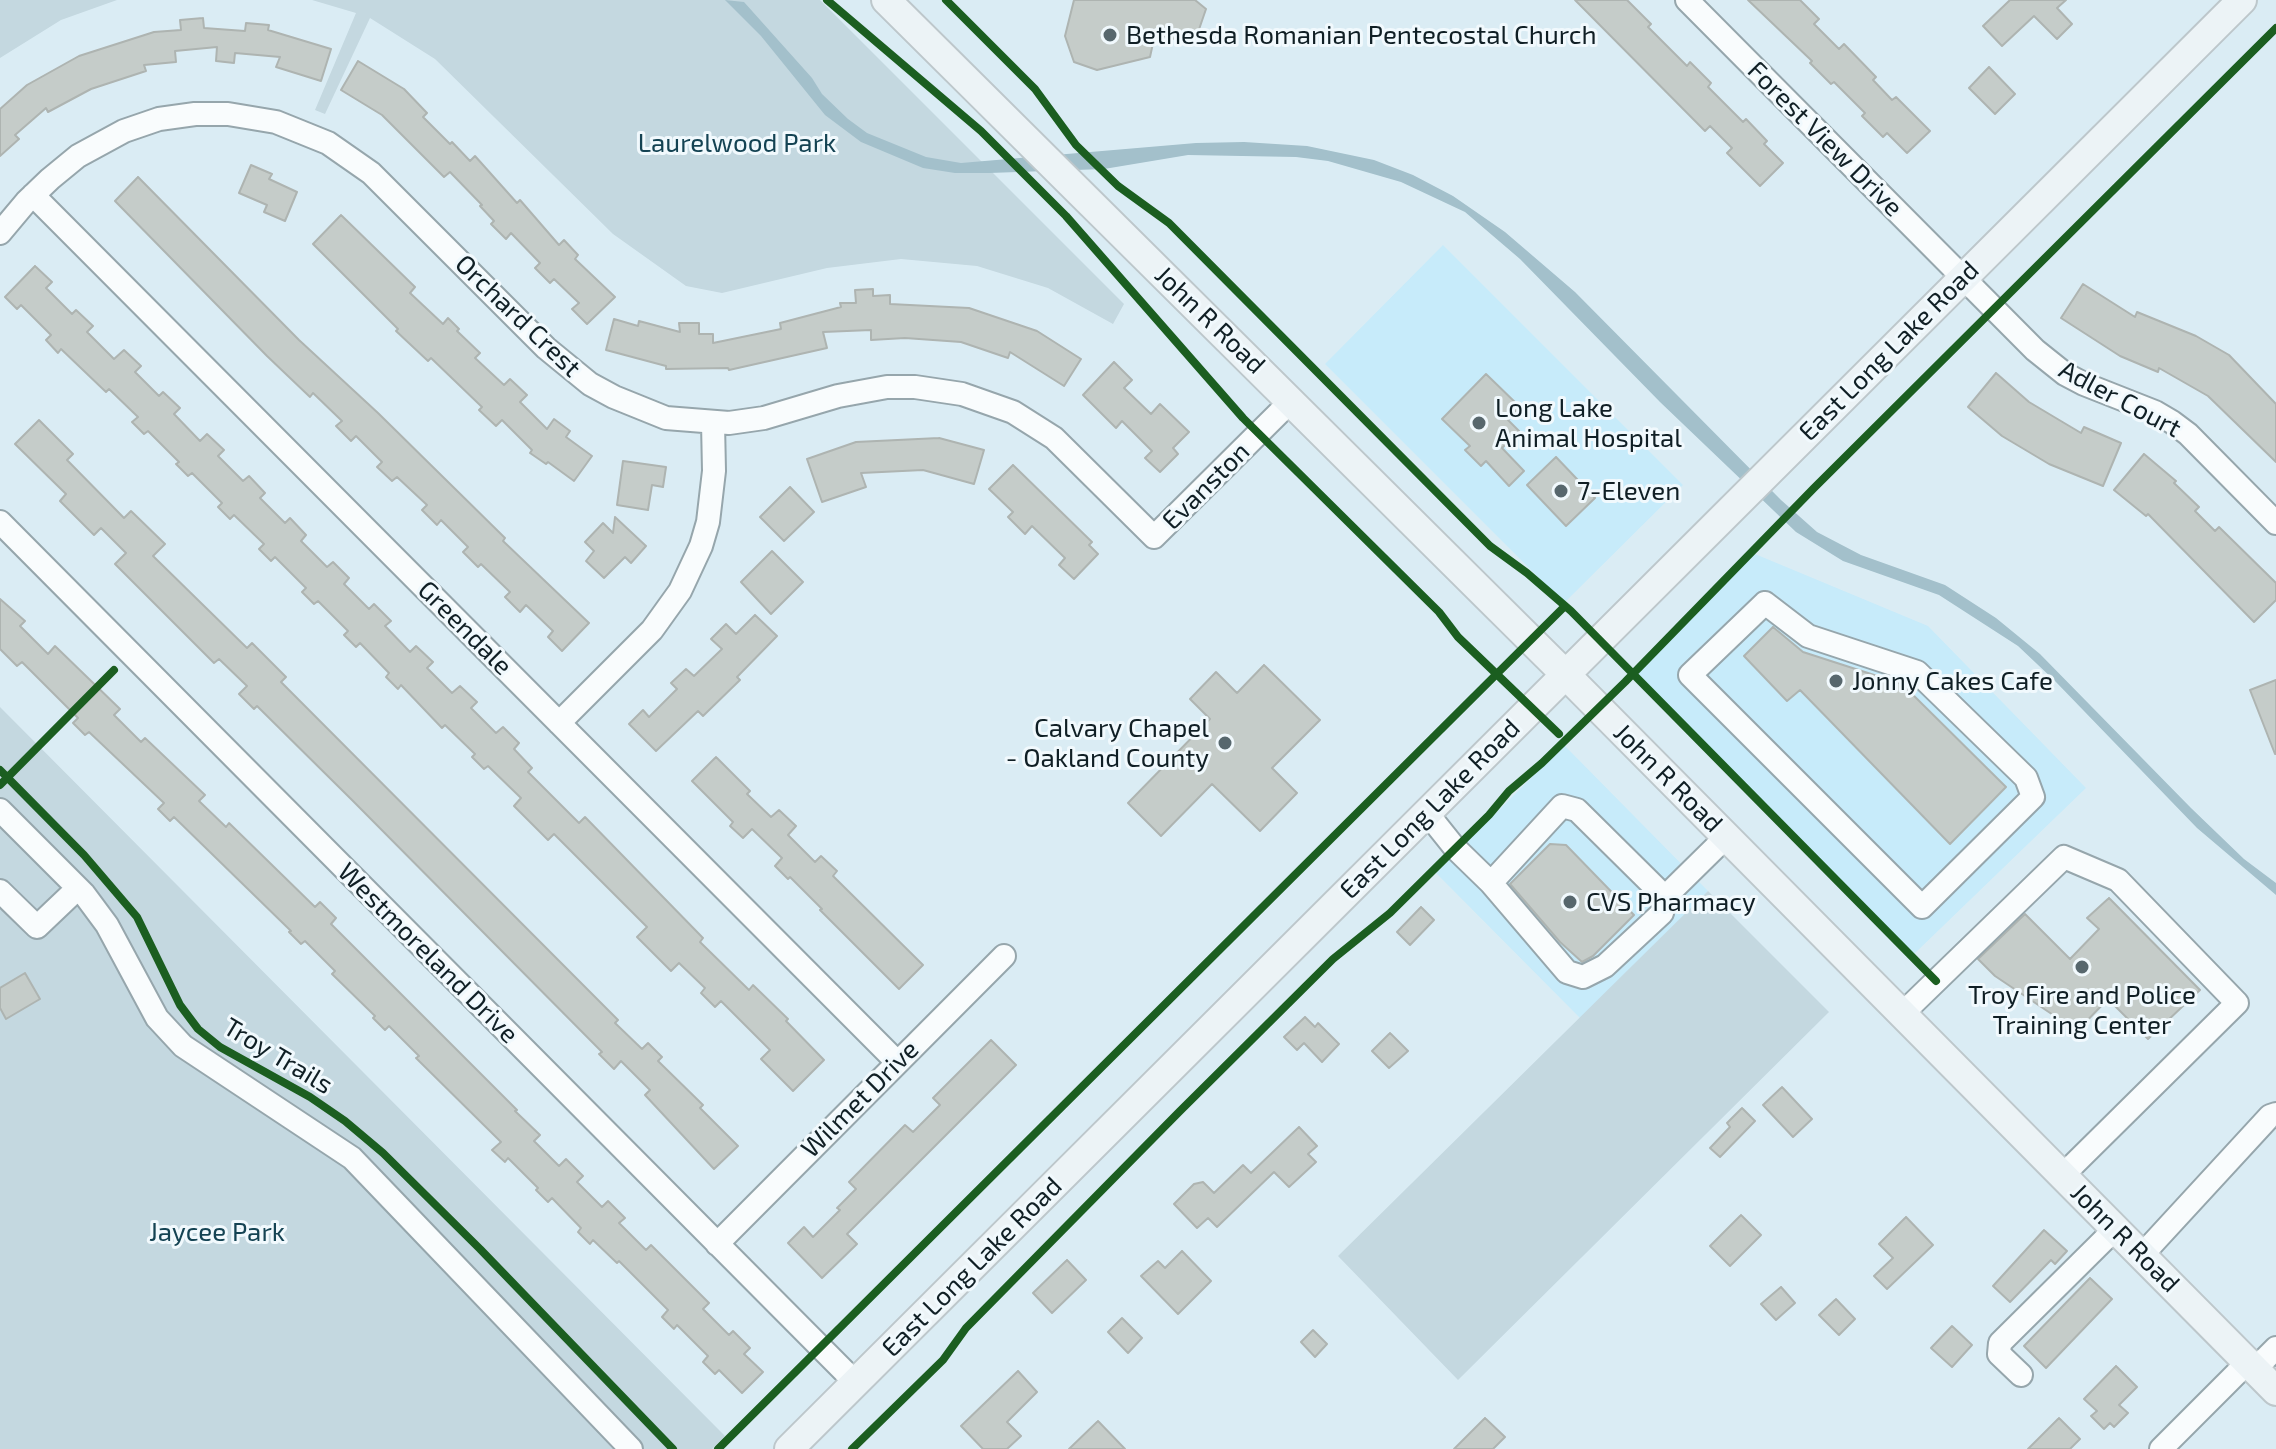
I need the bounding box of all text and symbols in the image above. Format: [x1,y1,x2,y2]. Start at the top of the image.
place label: Bethesda Romanian Pentecostal Church [1126,19,1597,51]
marker: Bethesda Romanian Pentecostal Church [1101,26,1119,44]
street label: Forest View Drive [1741,55,1909,223]
park label: Laurelwood Park [638,127,836,159]
street label: Orchard Crest [449,248,587,384]
street label: East Long Lake Road [1793,255,1985,447]
street label: John R Road [1148,260,1272,380]
street label: Adler Court [2054,354,2186,444]
place label: Long Lake Animal Hospital [1495,392,1682,454]
marker: Long Lake Animal Hospital [1470,414,1488,432]
street label: Evanston [1156,436,1256,536]
place label: 7-Eleven [1577,475,1680,507]
marker: 7-Eleven [1552,482,1570,500]
street label: Greendale [411,574,519,682]
place label: Jonny Cakes Cafe [1852,665,2053,697]
marker: Jonny Cakes Cafe [1827,672,1845,690]
place label: Calvary Chapel - Oakland County [1006,712,1209,774]
street label: East Long Lake Road [1334,713,1526,905]
street label: John R Road [1607,717,1729,839]
marker: Calvary Chapel - Oakland County [1216,734,1234,752]
street label: Westmoreland Drive [331,856,525,1050]
place label: CVS Pharmacy [1586,886,1756,918]
marker: CVS Pharmacy [1561,893,1579,911]
marker: Troy Fire and Police Training Center [2073,958,2091,976]
place label: Troy Fire and Police Training Center [1968,979,2196,1040]
street label: Troy Trails [218,1011,338,1101]
street label: Wilmet Drive [795,1034,925,1164]
street label: East Long Lake Road [876,1171,1068,1363]
street label: John R Road [2064,1177,2186,1299]
park label: Jaycee Park [149,1216,285,1248]

